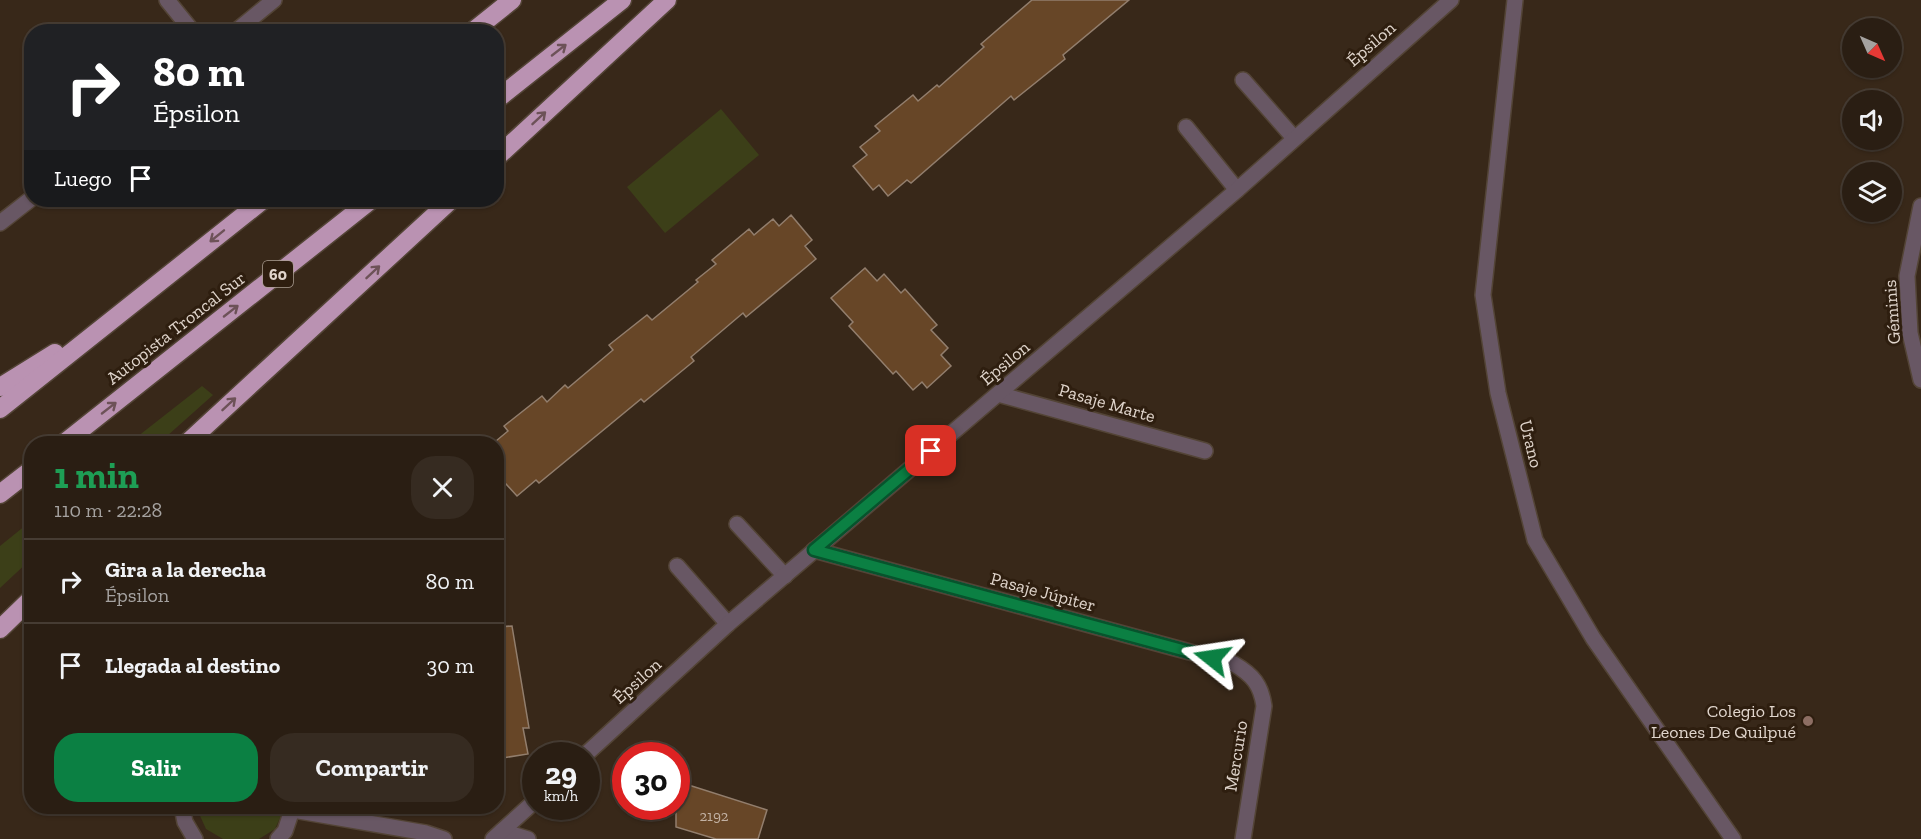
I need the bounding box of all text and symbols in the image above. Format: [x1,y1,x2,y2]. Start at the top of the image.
street label: Épsilon [1342,16,1401,71]
north arrow [1842,18,1902,78]
map controls [1842,18,1902,222]
one-way arrow [551,44,567,57]
text: 80 m [153,46,244,97]
icon: right [54,48,132,126]
button: sound [1842,90,1902,150]
text: Épsilon [153,97,240,129]
one-way arrow [532,111,547,125]
icon: arrive [124,162,157,195]
button: layers [1842,162,1902,222]
text: Luego [54,165,112,192]
one-way arrow [209,230,225,243]
road number: 60 [263,261,293,287]
one-way arrow [365,265,380,279]
street label: Autopista Troncal Sur [102,267,250,389]
street label: Géminis [1879,279,1905,345]
one-way arrow [222,305,238,318]
street label: Épsilon [976,336,1035,390]
street label: Pasaje Marte [1056,379,1158,427]
one-way arrow [222,397,237,411]
one-way arrow [101,401,117,414]
street label: Urano [1514,418,1548,470]
pin [905,425,956,476]
icon: arrive [914,434,947,467]
text: 1 min [54,454,139,497]
button: close [411,456,474,519]
text: 110 m · 22:28 [54,498,162,522]
text: Gira a la derecha [105,556,266,583]
icon: right [54,565,87,598]
street label: Pasaje Júpiter [988,567,1098,617]
text: 80 m [426,568,474,595]
text: Épsilon [105,583,169,607]
position arrow [1180,626,1244,690]
icon: arrive [54,649,87,682]
text: Llegada al destino [105,652,280,679]
text: 30 m [427,652,474,679]
street label: Épsilon [608,653,666,709]
place label: Colegio Los Leones De Quilpué [1651,700,1796,743]
marker: Colegio Los Leones De Quilpué [1801,714,1815,728]
street label: Mercurio [1220,719,1252,793]
button: Salir [54,733,258,802]
button: Compartir [270,733,474,802]
speed limit sign: 30 [612,742,690,820]
text: 29 [545,756,577,792]
text: km/h [544,787,578,805]
house number: 2192 [699,807,729,825]

